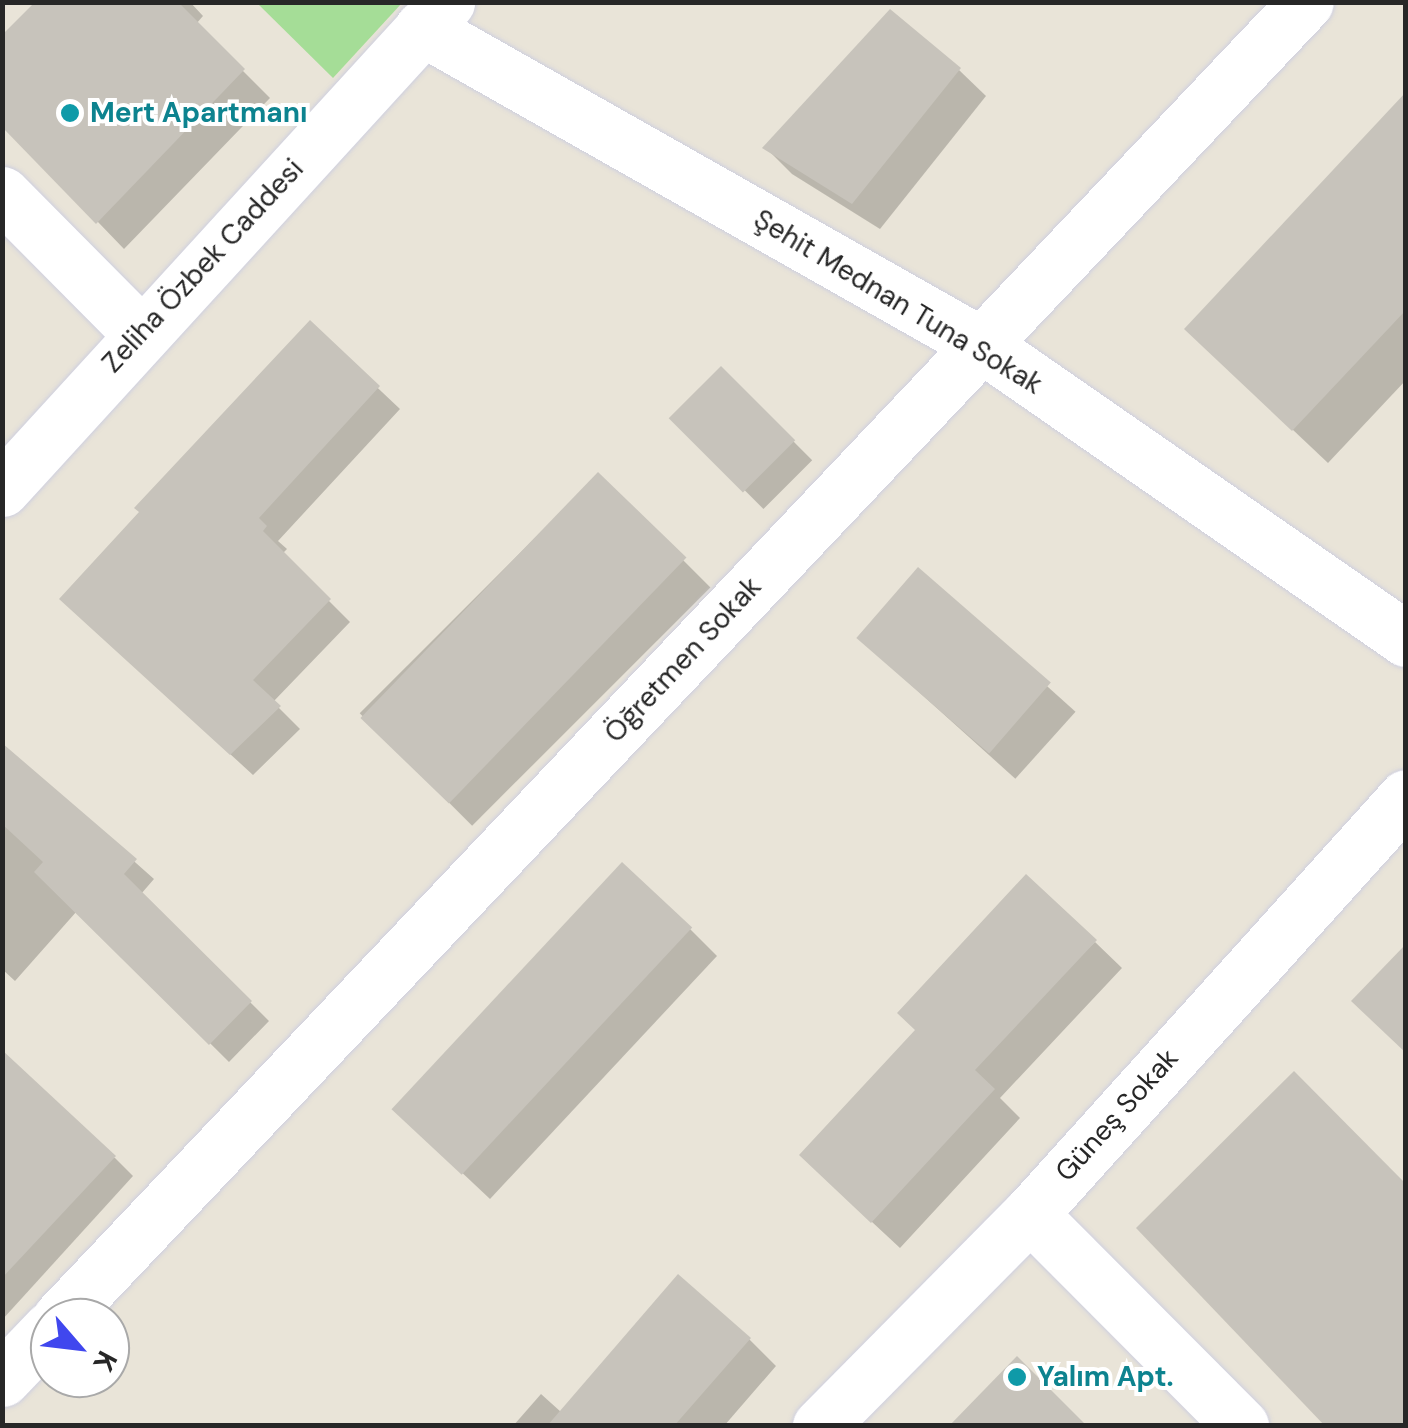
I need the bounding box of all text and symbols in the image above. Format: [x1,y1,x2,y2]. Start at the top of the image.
place label: Mert Apartmanı [90,96,308,130]
marker: Mert Apartmanı [59,102,81,124]
street label: Zeliha Özbek Caddesi [95,152,311,380]
street label: Şehit Mednan Tuna Sokak [748,202,1048,402]
street label: Öğretmen Sokak [598,570,768,750]
street label: Güneş Sokak [1049,1042,1185,1188]
north arrow [30,1298,130,1398]
text: K [85,1345,126,1378]
place label: Yalım Apt. [1037,1360,1174,1394]
marker: Yalım Apt. [1006,1366,1028,1388]

